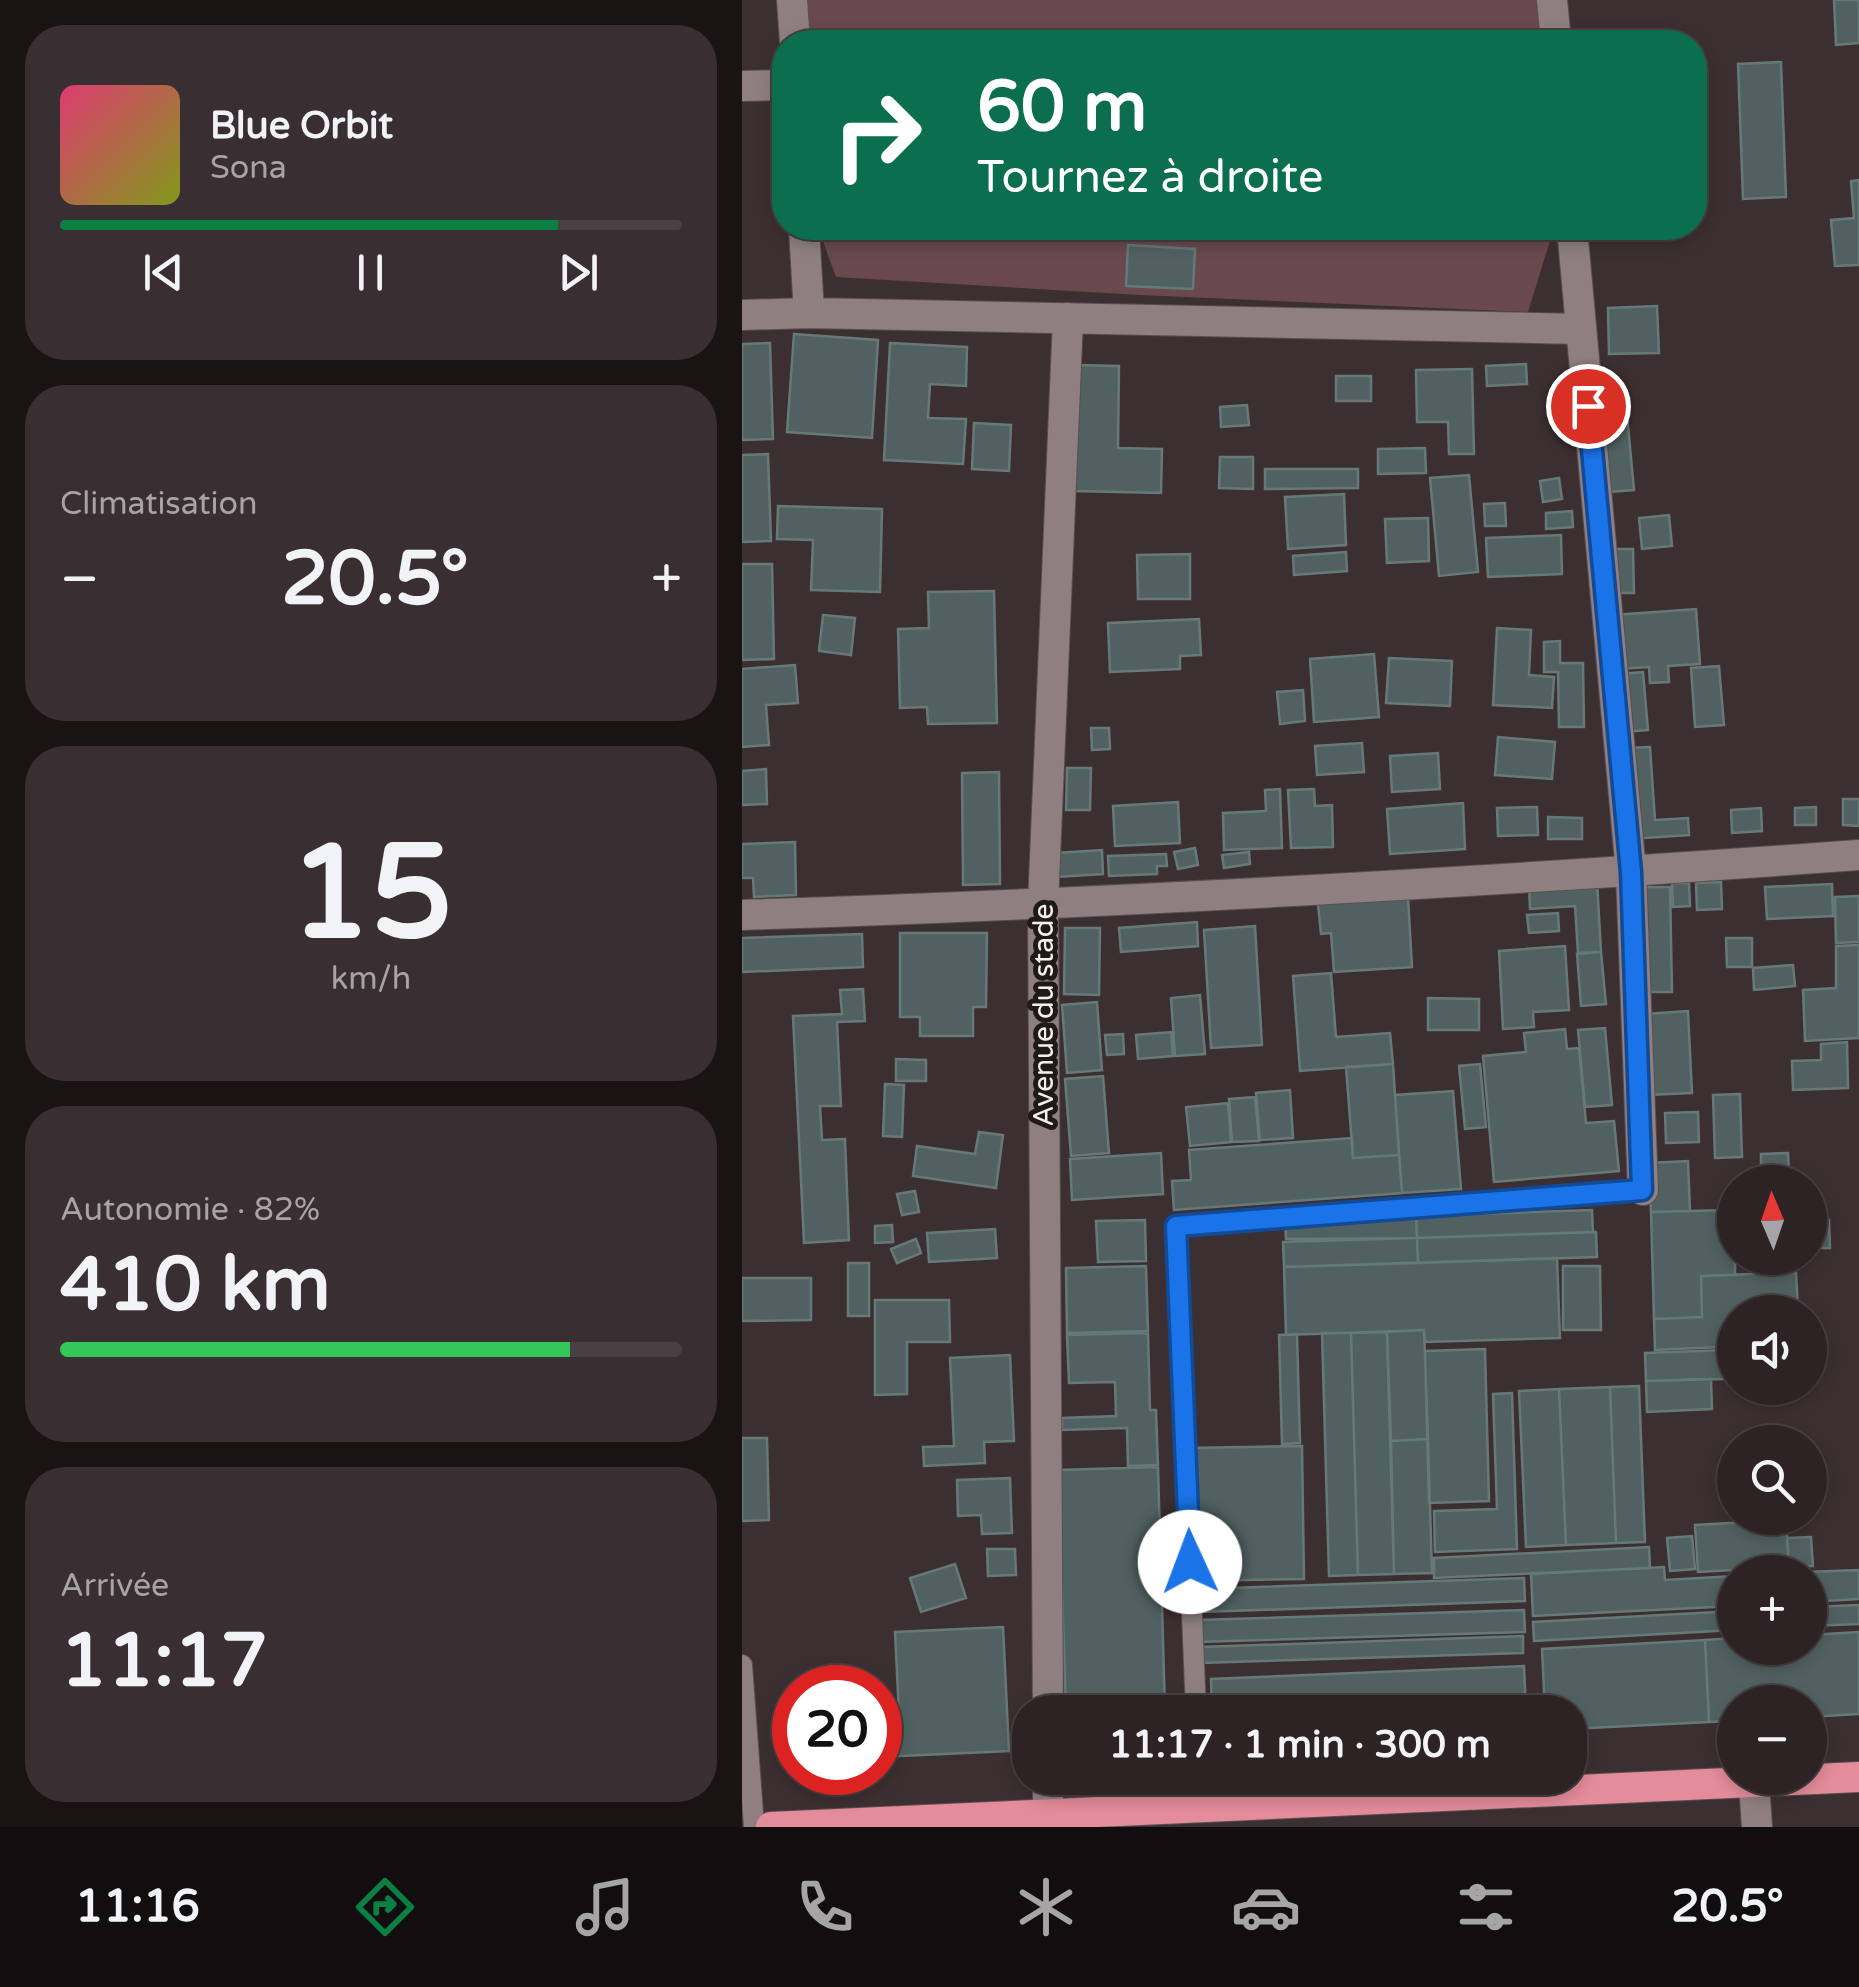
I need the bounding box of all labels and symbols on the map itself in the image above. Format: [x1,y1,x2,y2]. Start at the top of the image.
pin [1546,364,1631,449]
street label: Avenue du stade [1027,904,1061,1126]
north arrow [1717,1165,1827,1275]
position arrow [1138,1510,1242,1614]
speed limit sign: 20 [772,1665,902,1795]

